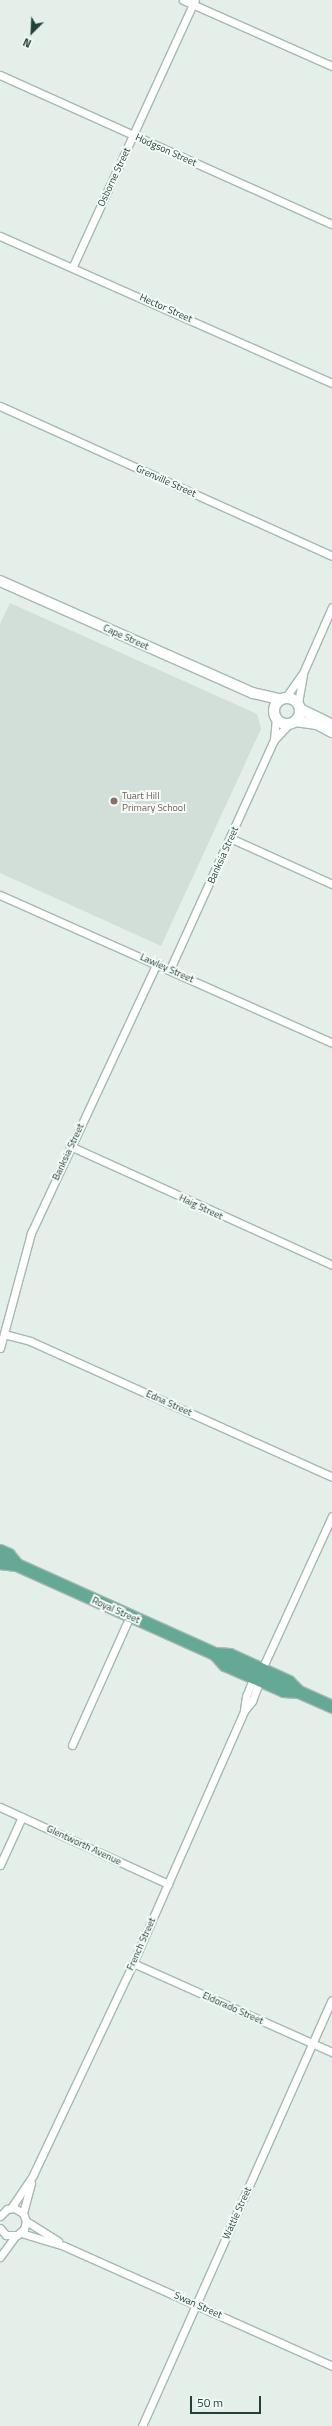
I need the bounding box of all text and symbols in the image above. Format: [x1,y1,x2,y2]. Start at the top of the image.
north arrow [12,12,52,52]
text: N [20,34,34,52]
street label: Hodgson Street [134,131,198,169]
street label: Osborne Street [95,146,133,208]
street label: Hector Street [138,291,194,325]
street label: Grenville Street [134,462,198,500]
street label: Cape Street [101,622,151,652]
place label: Tuart Hill Primary School [122,789,185,812]
marker: Tuart Hill Primary School [109,796,119,806]
street label: Banksia Street [205,825,241,885]
street label: Lawley Street [138,951,196,985]
street label: Banksia Street [50,1122,86,1182]
street label: Haig Street [177,1192,225,1222]
street label: Edna Street [144,1388,194,1418]
street label: Royal Street [90,1594,142,1626]
street label: Glentworth Avenue [45,1822,123,1868]
street label: French Street [124,1916,158,1972]
street label: Eldorado Street [201,1989,265,2027]
street label: Wattle Street [220,2185,254,2241]
street label: Swan Street [172,2289,224,2321]
scale bar [192,2388,263,2414]
text: 50 m [197,2393,223,2412]

